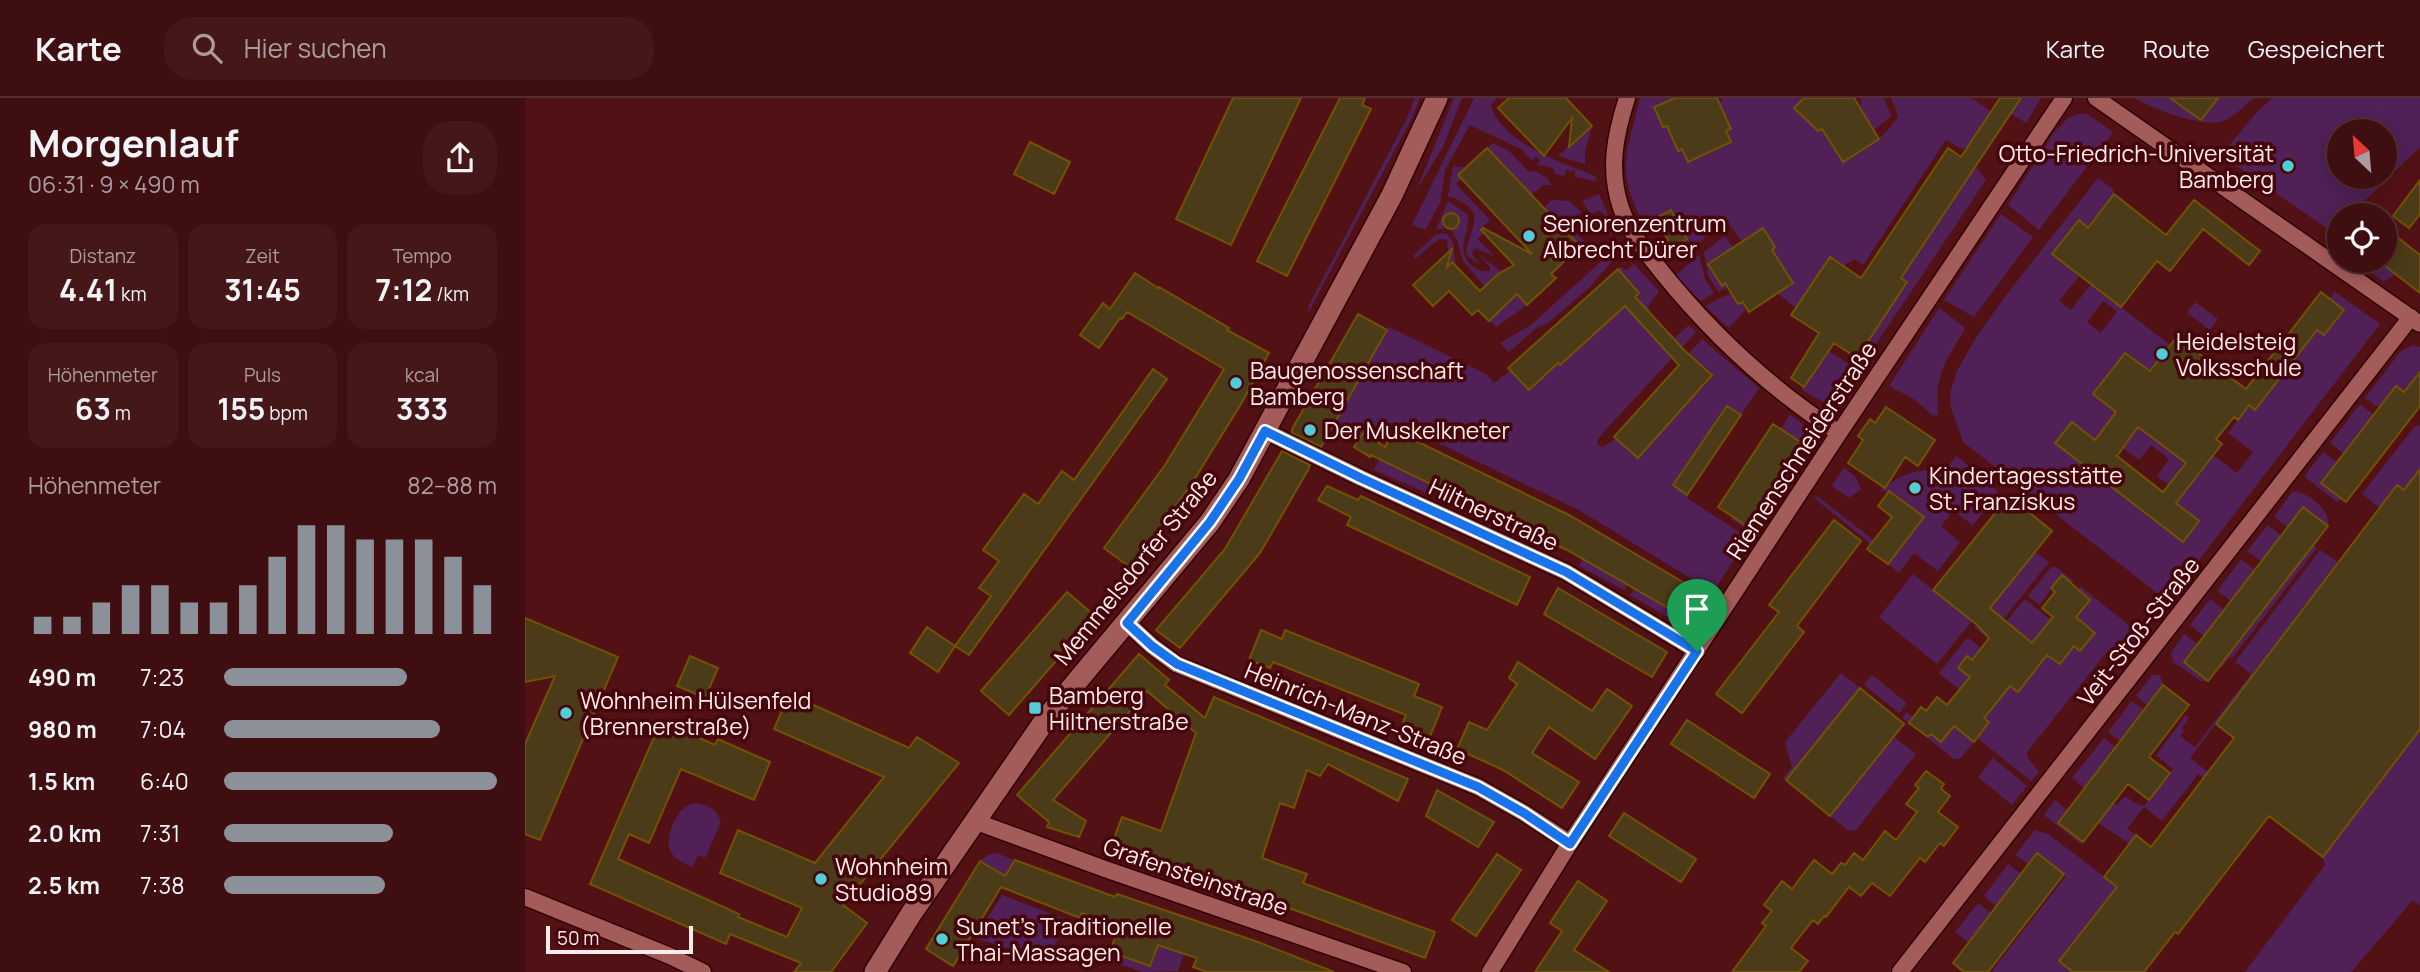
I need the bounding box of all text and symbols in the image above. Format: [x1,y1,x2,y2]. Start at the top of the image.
search box [164,17,654,80]
text: Karte [35,26,122,71]
icon: search [188,29,226,67]
text: Hier suchen [244,30,387,66]
text: Karte [2046,32,2105,65]
text: Route [2143,32,2210,65]
text: Gespeichert [2248,32,2385,65]
text: Morgenlauf [28,116,239,168]
north arrow [2327,119,2397,189]
map controls [2327,119,2397,273]
button: share [423,121,497,195]
place label: Otto-Friedrich-Universität Bamberg [1999,137,2274,195]
marker: Otto-Friedrich-Universität Bamberg [2280,158,2296,174]
text: 06:31 · 9 × 490 m [28,168,200,200]
button: locate [2327,203,2397,273]
place label: Seniorenzentrum Albrecht Dürer [1543,207,1726,265]
marker: Seniorenzentrum Albrecht Dürer [1521,228,1537,244]
text: Distanz [69,243,136,269]
text: Zeit [245,243,280,269]
text: Tempo [393,243,452,269]
text: 4.41 [59,269,117,310]
text: 31:45 [224,269,301,310]
text: 7:12 [375,269,432,310]
text: km [117,281,147,307]
text: /km [432,281,469,307]
place label: Heidelsteig Volksschule [2176,325,2302,383]
street label: Riemenschneiderstraße [1718,335,1884,565]
marker: Heidelsteig Volksschule [2154,346,2170,362]
place label: Baugenossenschaft Bamberg [1250,354,1464,412]
text: Höhenmeter [48,362,158,388]
text: Puls [244,362,281,388]
text: kcal [405,362,440,388]
marker: Baugenossenschaft Bamberg [1228,375,1244,391]
text: 63 [75,388,111,429]
text: 155 [217,388,265,429]
text: 333 [396,388,448,429]
text: m [111,400,131,426]
text: bpm [265,400,308,426]
place label: Der Muskelkneter [1324,414,1510,446]
marker: Der Muskelkneter [1302,422,1318,438]
place label: Kindertagesstätte St. Franziskus [1929,459,2123,517]
street label: Memmelsdorfer Straße [1046,463,1224,671]
text: Höhenmeter [28,469,161,501]
text: 82–88 m [407,469,497,501]
street label: Hiltnerstraße [1424,470,1564,558]
marker: Kindertagesstätte St. Franziskus [1907,480,1923,496]
street label: Veit-Stoß-Straße [2070,550,2206,712]
pin [1667,579,1727,651]
icon: arrive [1678,590,1716,628]
street label: Heinrich-Manz-Straße [1240,654,1472,772]
text: 490 m [28,661,96,693]
text: 7:23 [140,661,184,693]
place label: Bamberg Hiltnerstraße [1049,679,1189,737]
place label: Wohnheim Hülsenfeld (Brennerstraße) [580,684,811,742]
marker: Bamberg Hiltnerstraße [1027,700,1043,716]
marker: Wohnheim Hülsenfeld (Brennerstraße) [558,705,574,721]
text: 980 m [28,713,97,745]
text: 7:04 [140,713,186,745]
text: 1.5 km [28,765,95,797]
text: 6:40 [140,765,189,797]
text: 2.0 km [28,817,101,849]
text: 7:31 [140,817,180,849]
street label: Grafensteinstraße [1099,829,1293,923]
place label: Wohnheim Studio89 [835,850,948,908]
text: 2.5 km [28,869,100,901]
text: 7:38 [140,869,185,901]
marker: Wohnheim Studio89 [813,871,829,887]
place label: Sunet's Traditionelle Thai-Massagen [956,910,1172,968]
scale bar [546,923,693,955]
text: 50 m [557,925,599,951]
marker: Sunet's Traditionelle Thai-Massagen [934,931,950,947]

